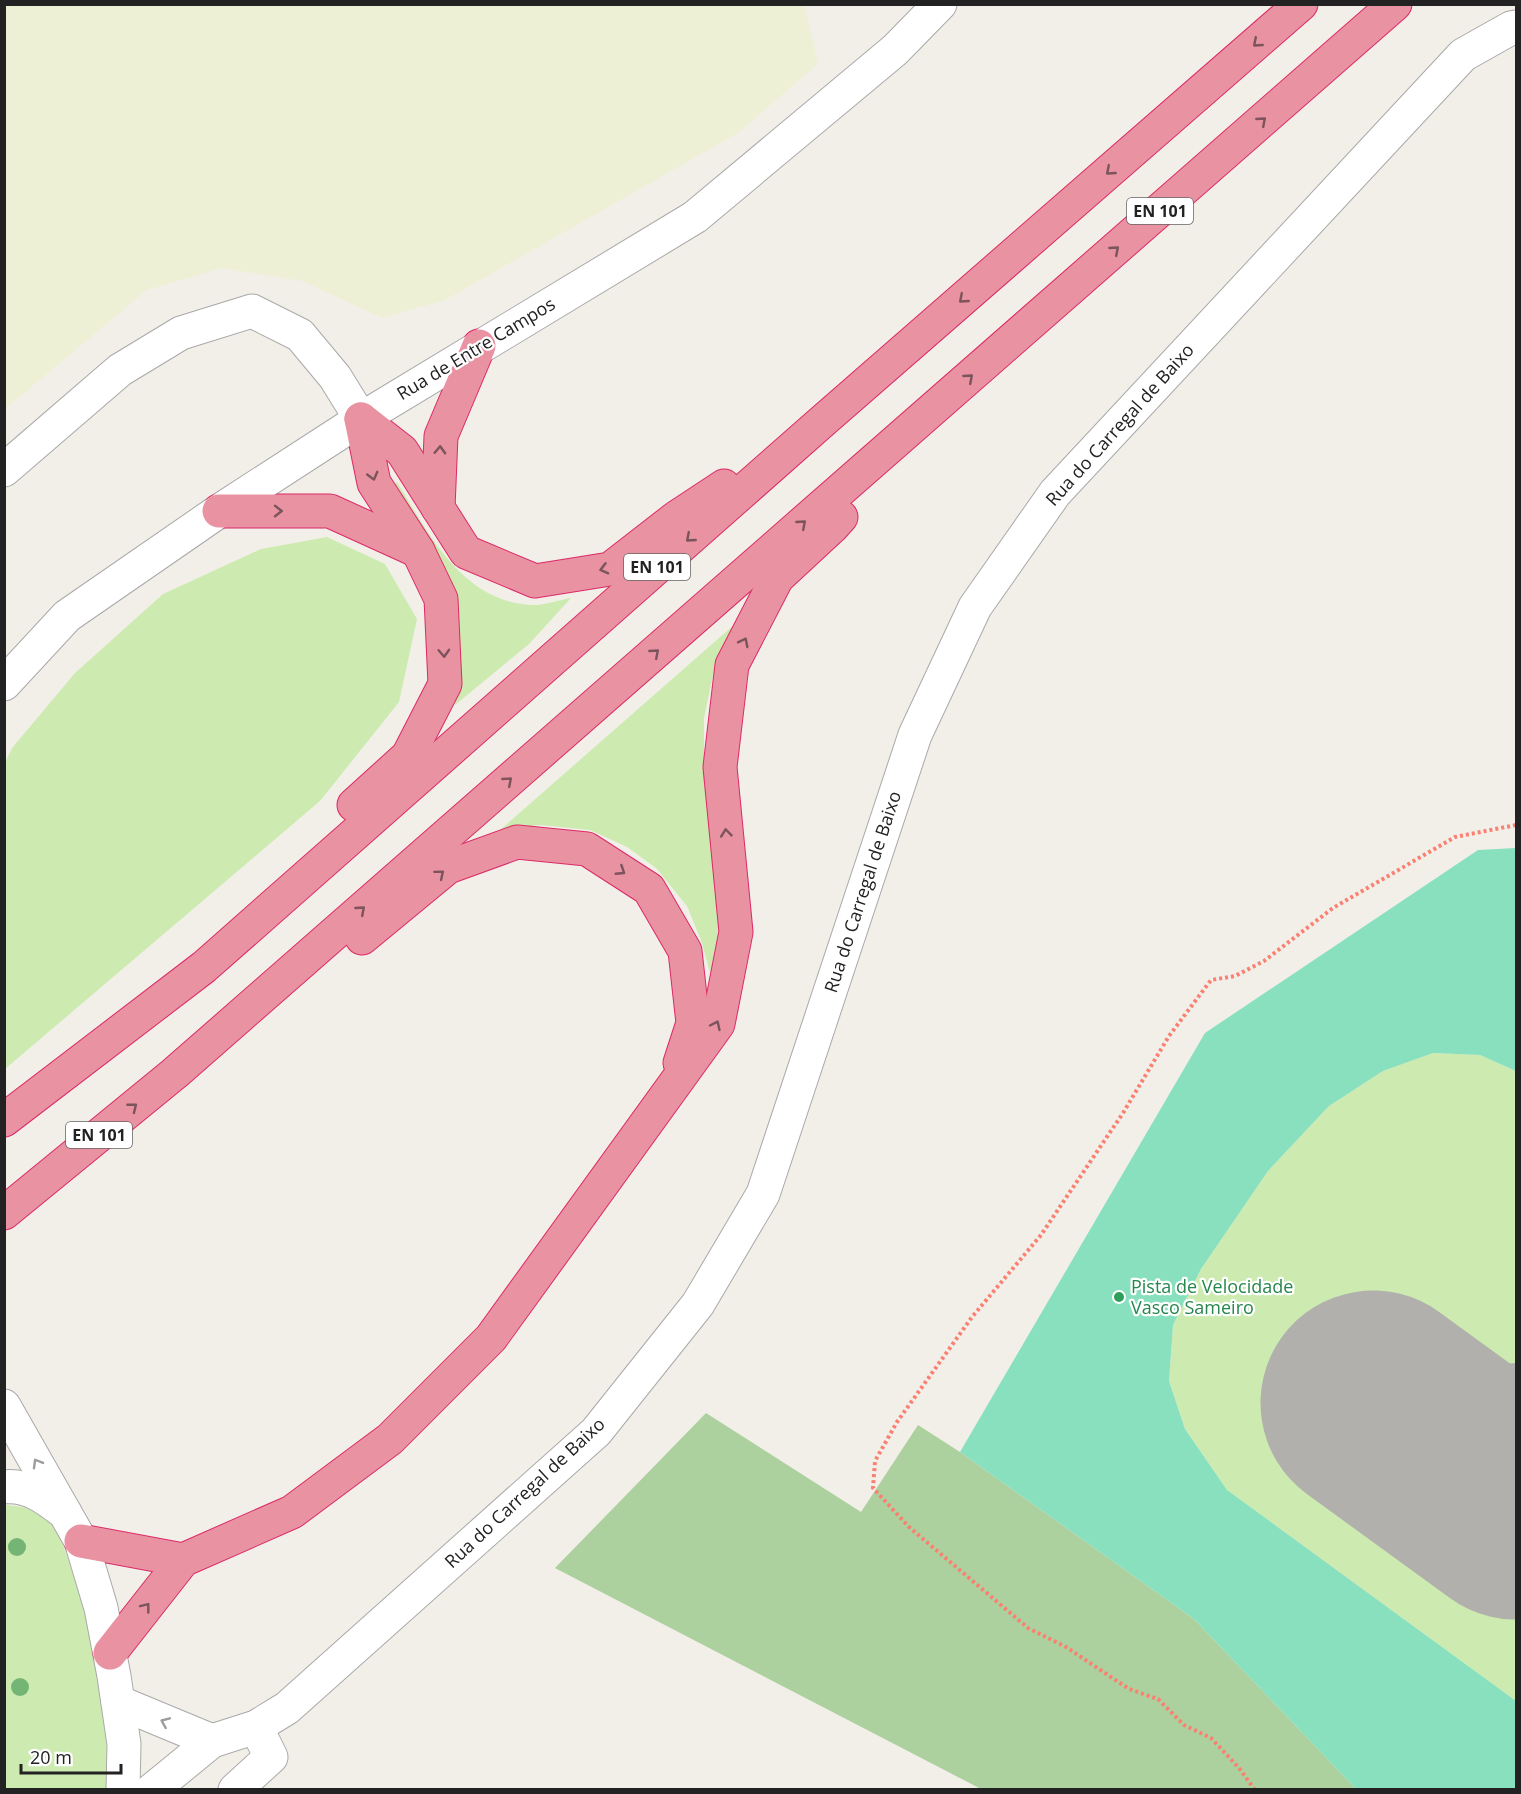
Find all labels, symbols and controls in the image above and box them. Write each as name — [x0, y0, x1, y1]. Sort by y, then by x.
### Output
one-way arrow — [1253, 36, 1264, 47]
one-way arrow — [1255, 117, 1266, 128]
one-way arrow — [1106, 164, 1117, 175]
road number: EN 101 — [1127, 198, 1193, 224]
one-way arrow — [1108, 246, 1119, 257]
street label: Rua de Entre Campos — [392, 291, 559, 405]
one-way arrow — [959, 292, 970, 303]
street label: Rua do Carregal de Baixo — [1040, 338, 1199, 511]
one-way arrow — [962, 374, 972, 385]
one-way arrow — [434, 445, 446, 454]
one-way arrow — [366, 471, 379, 481]
one-way arrow — [273, 505, 282, 517]
one-way arrow — [795, 520, 805, 531]
one-way arrow — [686, 531, 697, 542]
road number: EN 101 — [624, 554, 690, 580]
one-way arrow — [599, 562, 609, 575]
one-way arrow — [737, 638, 748, 648]
one-way arrow — [437, 648, 450, 657]
one-way arrow — [648, 649, 659, 660]
one-way arrow — [501, 777, 512, 788]
street label: Rua do Carregal de Baixo — [818, 788, 906, 996]
one-way arrow — [720, 828, 733, 837]
one-way arrow — [615, 864, 625, 876]
one-way arrow — [433, 870, 444, 881]
one-way arrow — [355, 906, 365, 917]
one-way arrow — [708, 1020, 720, 1031]
one-way arrow — [127, 1103, 138, 1114]
road number: EN 101 — [66, 1122, 132, 1148]
place label: Pista de Velocidade Vasco Sameiro — [1131, 1274, 1293, 1319]
marker: Pista de Velocidade Vasco Sameiro — [1112, 1290, 1126, 1304]
street label: Rua do Carregal de Baixo — [439, 1412, 610, 1573]
one-way arrow — [33, 1459, 44, 1469]
one-way arrow — [139, 1603, 150, 1614]
one-way arrow — [160, 1717, 171, 1729]
scale bar — [21, 1737, 122, 1775]
text: 20 m — [30, 1745, 72, 1769]

